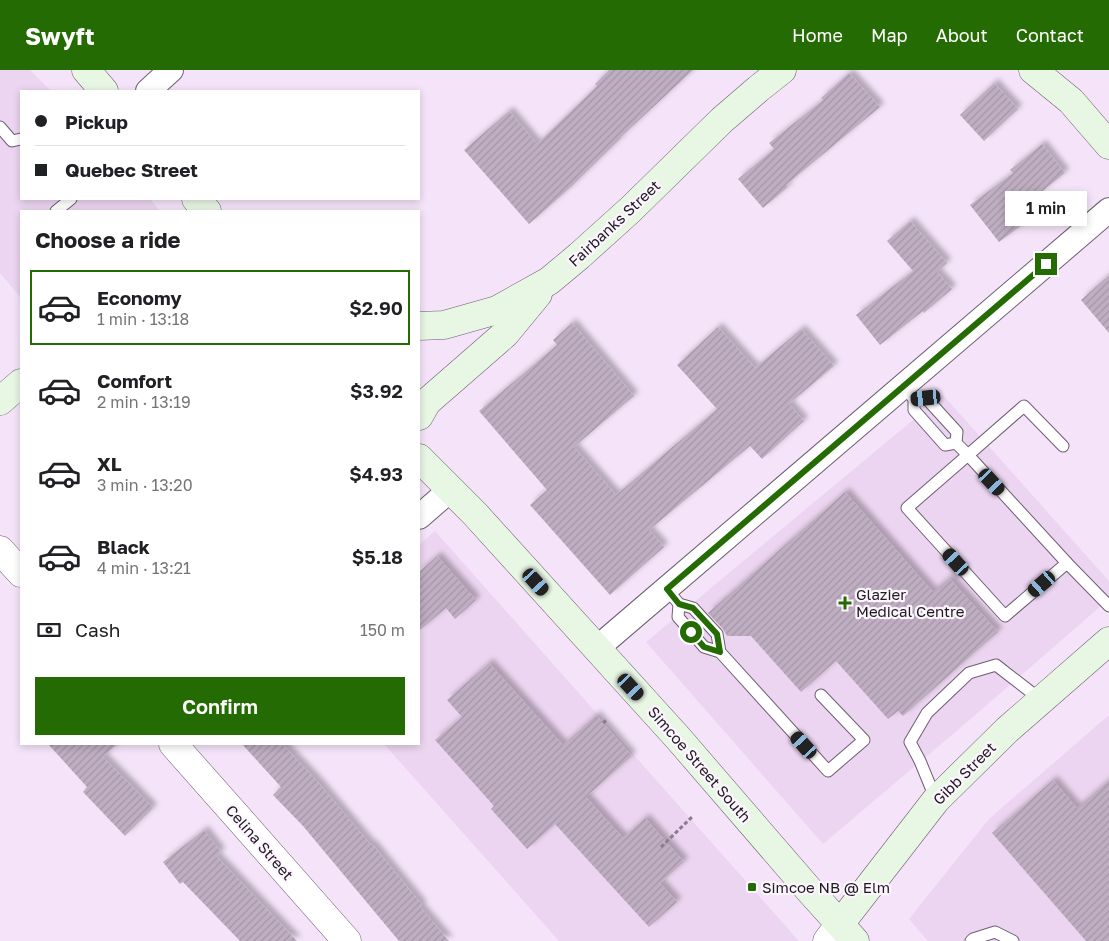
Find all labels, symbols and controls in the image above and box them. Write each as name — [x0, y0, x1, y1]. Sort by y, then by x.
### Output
text: Swyft — [25, 21, 95, 50]
text: Home — [792, 24, 843, 46]
text: Map — [871, 24, 908, 46]
text: About — [936, 24, 988, 46]
text: Contact — [1016, 24, 1084, 46]
text: Pickup — [65, 110, 128, 133]
text: Quebec Street — [65, 158, 198, 181]
street label: Fairbanks Street — [565, 176, 663, 270]
callout: 1 min — [1005, 191, 1087, 226]
text: 1 min — [1026, 198, 1066, 218]
text: Choose a ride — [35, 226, 181, 253]
route end — [1035, 253, 1057, 275]
icon: car — [37, 285, 82, 330]
text: Economy — [97, 286, 182, 309]
text: $2.90 — [349, 296, 403, 319]
text: 1 min · 13:18 — [97, 309, 189, 329]
icon: car — [37, 368, 82, 413]
text: Comfort — [97, 369, 172, 392]
text: $3.92 — [350, 379, 403, 402]
car — [910, 389, 941, 407]
text: 2 min · 13:19 — [97, 392, 191, 412]
icon: car — [37, 451, 82, 496]
text: XL — [97, 452, 122, 475]
text: $4.93 — [349, 462, 403, 485]
car — [976, 466, 1007, 498]
text: 3 min · 13:20 — [97, 475, 193, 495]
icon: car — [37, 534, 82, 579]
text: Black — [97, 535, 150, 558]
text: $5.18 — [352, 545, 403, 568]
car — [940, 546, 971, 578]
text: 4 min · 13:21 — [97, 558, 191, 578]
car — [520, 566, 551, 598]
car — [1025, 568, 1058, 600]
place label: Glazier Medical Centre — [856, 585, 965, 620]
marker: Glazier Medical Centre — [838, 596, 852, 610]
icon: cash — [35, 616, 63, 644]
text: Cash — [75, 618, 120, 641]
text: 150 m — [360, 620, 405, 640]
route start — [680, 621, 702, 643]
car — [615, 671, 646, 703]
button: Confirm — [35, 677, 405, 735]
street label: Simcoe Street South — [645, 702, 755, 826]
car — [788, 729, 819, 761]
street label: Gibb Street — [929, 738, 999, 808]
street label: Celina Street — [223, 801, 297, 883]
place label: Simcoe NB @ Elm — [762, 878, 890, 896]
marker: Simcoe NB @ Elm — [746, 881, 758, 893]

